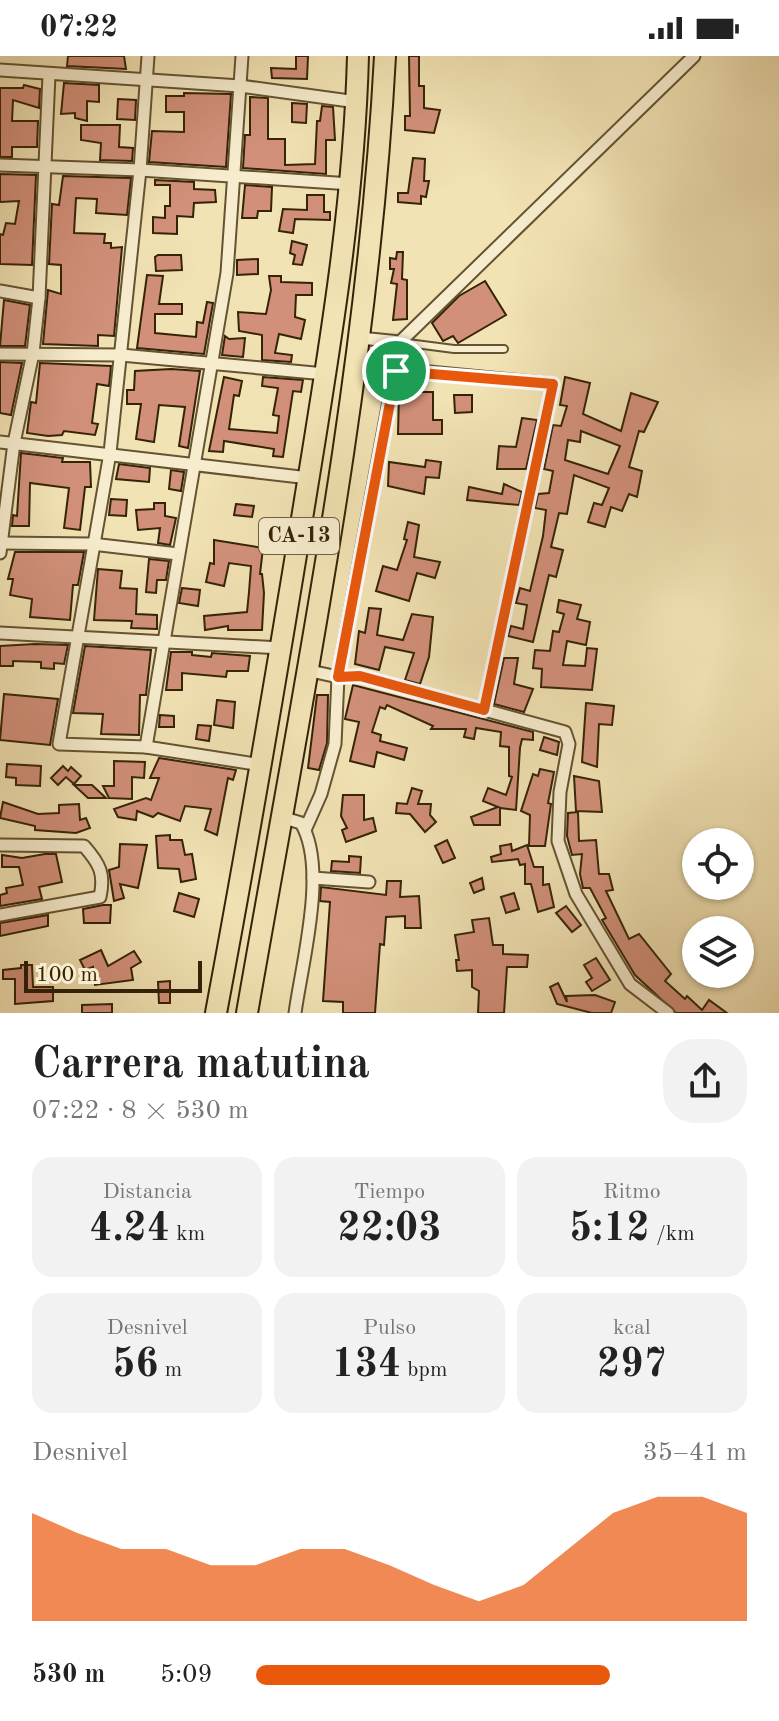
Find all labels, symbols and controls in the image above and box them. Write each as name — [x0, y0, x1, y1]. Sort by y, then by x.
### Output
text: 07:22 — [40, 13, 118, 43]
pin — [362, 337, 430, 405]
icon: arrive — [374, 349, 418, 393]
road number: CA-13 — [259, 518, 339, 554]
map controls — [682, 828, 754, 988]
button: locate — [682, 828, 754, 900]
button: layers — [682, 916, 754, 988]
scale bar — [24, 957, 202, 993]
text: 100 m — [36, 964, 98, 986]
button: share — [663, 1039, 747, 1123]
text: Carrera matutina — [32, 1043, 370, 1087]
text: 07:22 · 8 × 530 m — [32, 1098, 249, 1124]
text: Distancia — [102, 1181, 192, 1203]
text: Tiempo — [354, 1181, 425, 1203]
text: Ritmo — [603, 1181, 661, 1203]
text: 4.24 — [89, 1210, 170, 1250]
text: 22:03 — [337, 1210, 441, 1250]
text: 5:12 — [569, 1210, 650, 1250]
text: km — [170, 1223, 205, 1245]
text: /km — [650, 1223, 695, 1245]
text: Desnivel — [107, 1317, 188, 1339]
text: Pulso — [363, 1317, 416, 1339]
text: kcal — [613, 1317, 651, 1339]
text: 56 — [112, 1346, 159, 1386]
text: 134 — [332, 1346, 401, 1386]
text: 297 — [597, 1346, 667, 1386]
text: m — [159, 1359, 182, 1381]
text: bpm — [401, 1359, 447, 1381]
text: Desnivel — [32, 1440, 128, 1466]
text: 35–41 m — [643, 1440, 747, 1466]
text: 530 m — [32, 1662, 105, 1688]
text: 5:09 — [160, 1662, 213, 1688]

